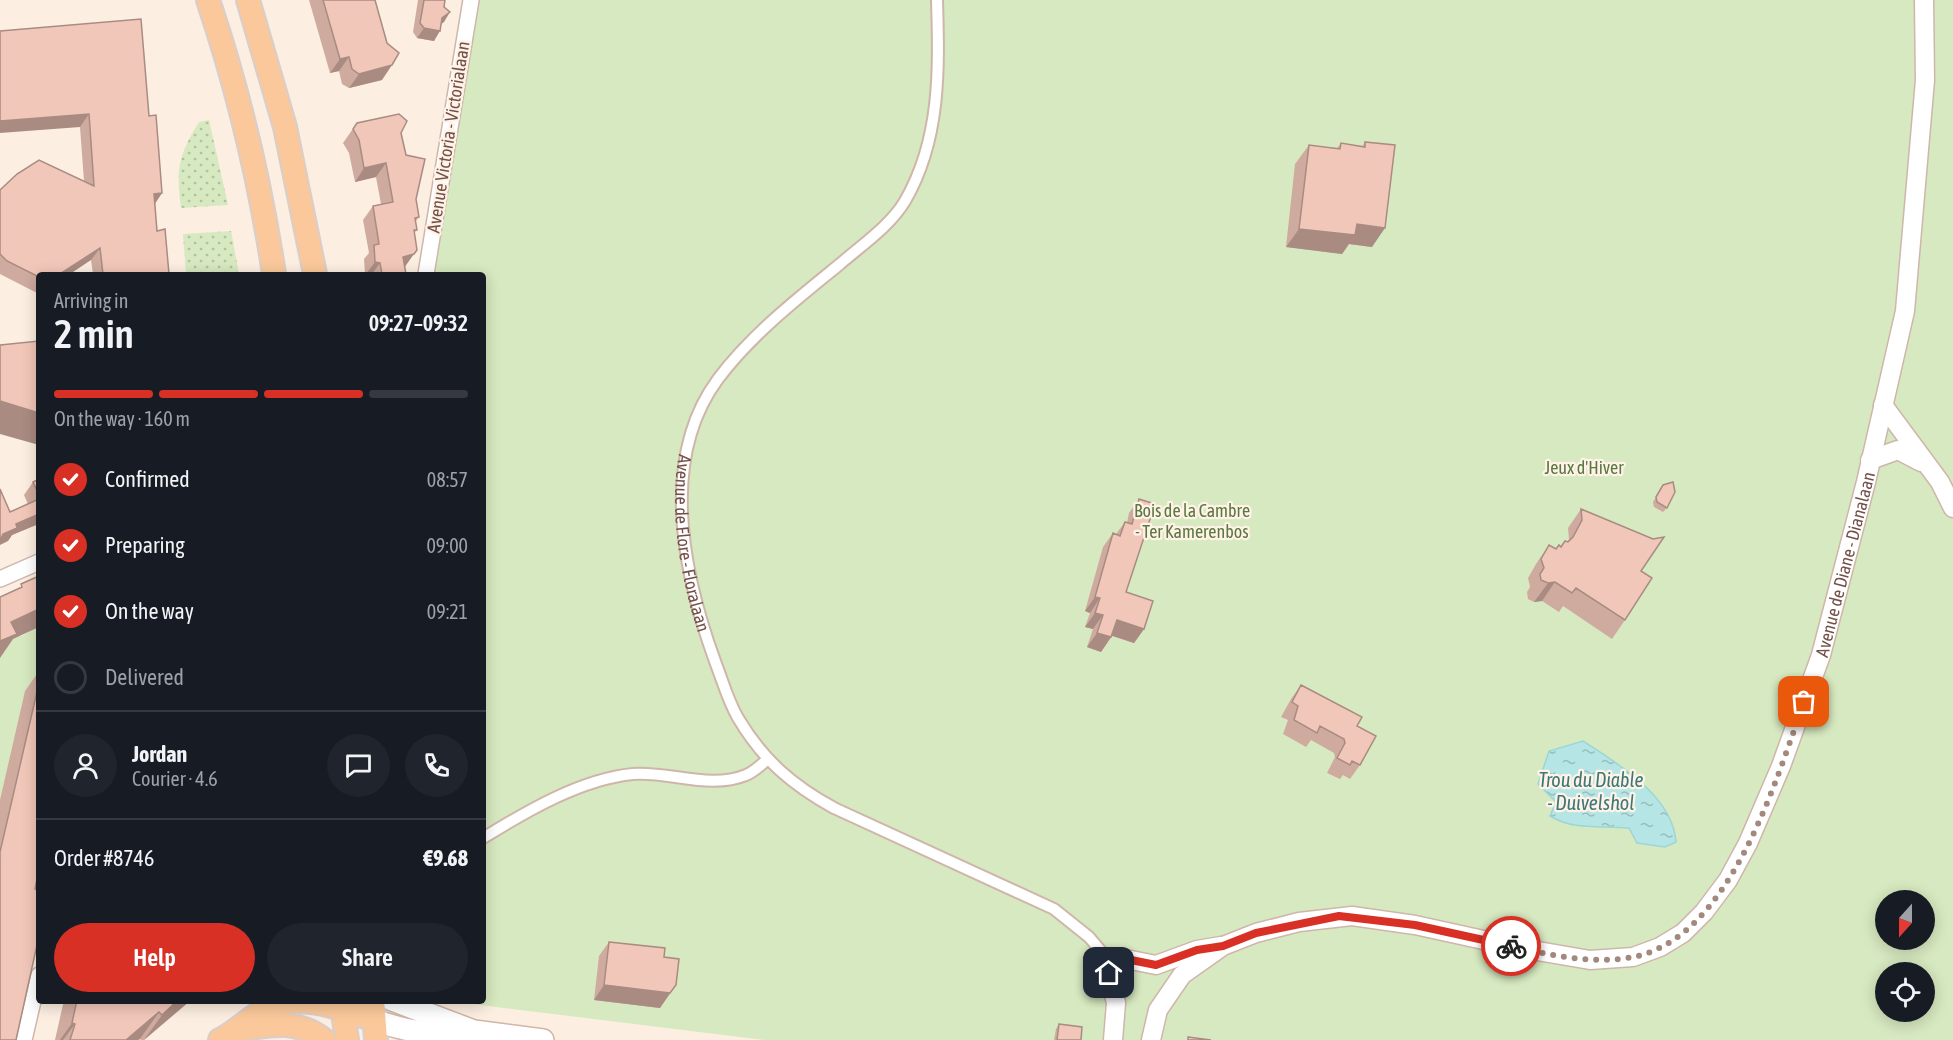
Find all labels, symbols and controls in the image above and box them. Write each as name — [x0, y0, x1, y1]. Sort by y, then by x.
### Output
street label: Avenue Victoria - Victorialaan — [422, 40, 474, 234]
text: Arriving in — [54, 289, 128, 312]
text: 09:27–09:32 — [369, 310, 468, 336]
text: 2 min — [54, 312, 134, 356]
text: On the way · 160 m — [54, 407, 190, 430]
street label: Avenue de Flore - Floralaan — [671, 453, 715, 634]
park label: Jeux d'Hiver — [1544, 457, 1624, 478]
icon: check — [54, 463, 87, 496]
text: Confirmed — [105, 466, 190, 492]
text: 08:57 — [427, 468, 468, 491]
street label: Avenue de Diane - Dianalaan — [1810, 470, 1879, 659]
park label: Bois de la Cambre - Ter Kamerenbos — [1134, 500, 1250, 542]
icon: check — [54, 529, 87, 562]
text: Preparing — [105, 532, 185, 558]
text: 09:00 — [426, 534, 468, 557]
icon: check — [54, 595, 87, 628]
text: On the way — [105, 598, 194, 624]
text: 09:21 — [427, 600, 468, 623]
text: Delivered — [105, 664, 184, 690]
pin — [1778, 676, 1829, 727]
icon: bag — [1787, 685, 1820, 718]
button: person — [54, 734, 117, 797]
button: chat — [327, 734, 390, 797]
button: phone — [405, 734, 468, 797]
text: Jordan — [132, 741, 187, 767]
text: Courier · 4.6 — [132, 767, 218, 790]
water label: Trou du Diable - Duivelshol — [1538, 768, 1644, 814]
text: Order #8746 — [54, 845, 154, 871]
text: €9.68 — [423, 845, 468, 871]
north arrow — [1875, 890, 1935, 950]
map controls — [1875, 890, 1935, 1022]
courier — [1481, 916, 1541, 976]
button: Help — [54, 923, 255, 992]
button: Share — [267, 923, 468, 992]
icon: bike — [1495, 930, 1528, 963]
pin — [1083, 947, 1134, 998]
icon: home — [1092, 956, 1125, 989]
button: locate — [1875, 962, 1935, 1022]

